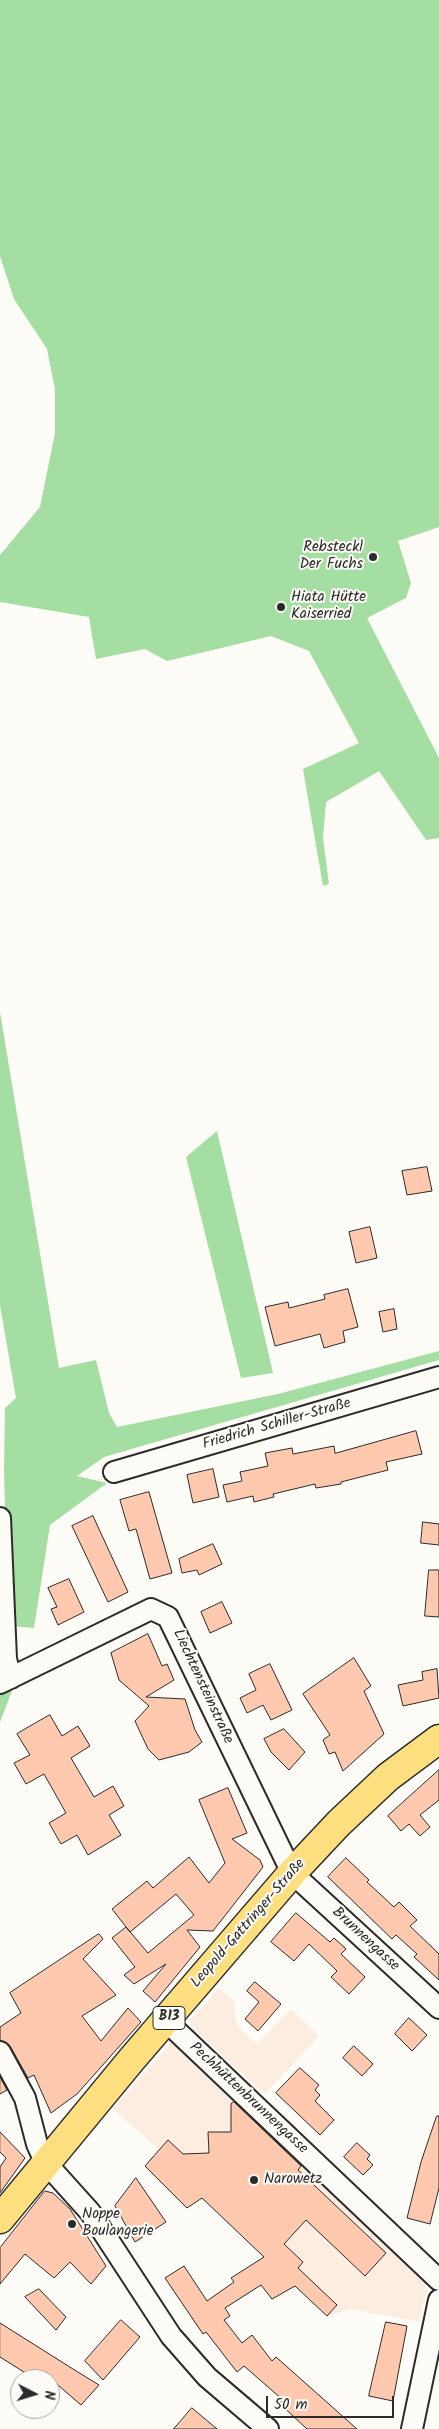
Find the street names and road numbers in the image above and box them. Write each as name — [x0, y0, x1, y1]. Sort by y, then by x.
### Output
street label: Friedrich Schiller-Straße — [201, 1395, 353, 1455]
street label: Liechtensteinstraße — [168, 1627, 236, 1747]
street label: Leopold-Gattringer-Straße — [188, 1856, 310, 1992]
street label: Brunnengasse — [327, 1904, 403, 1976]
road number: B13 — [153, 2006, 185, 2030]
street label: Pechhüttenbrunnengasse — [185, 2039, 311, 2159]

